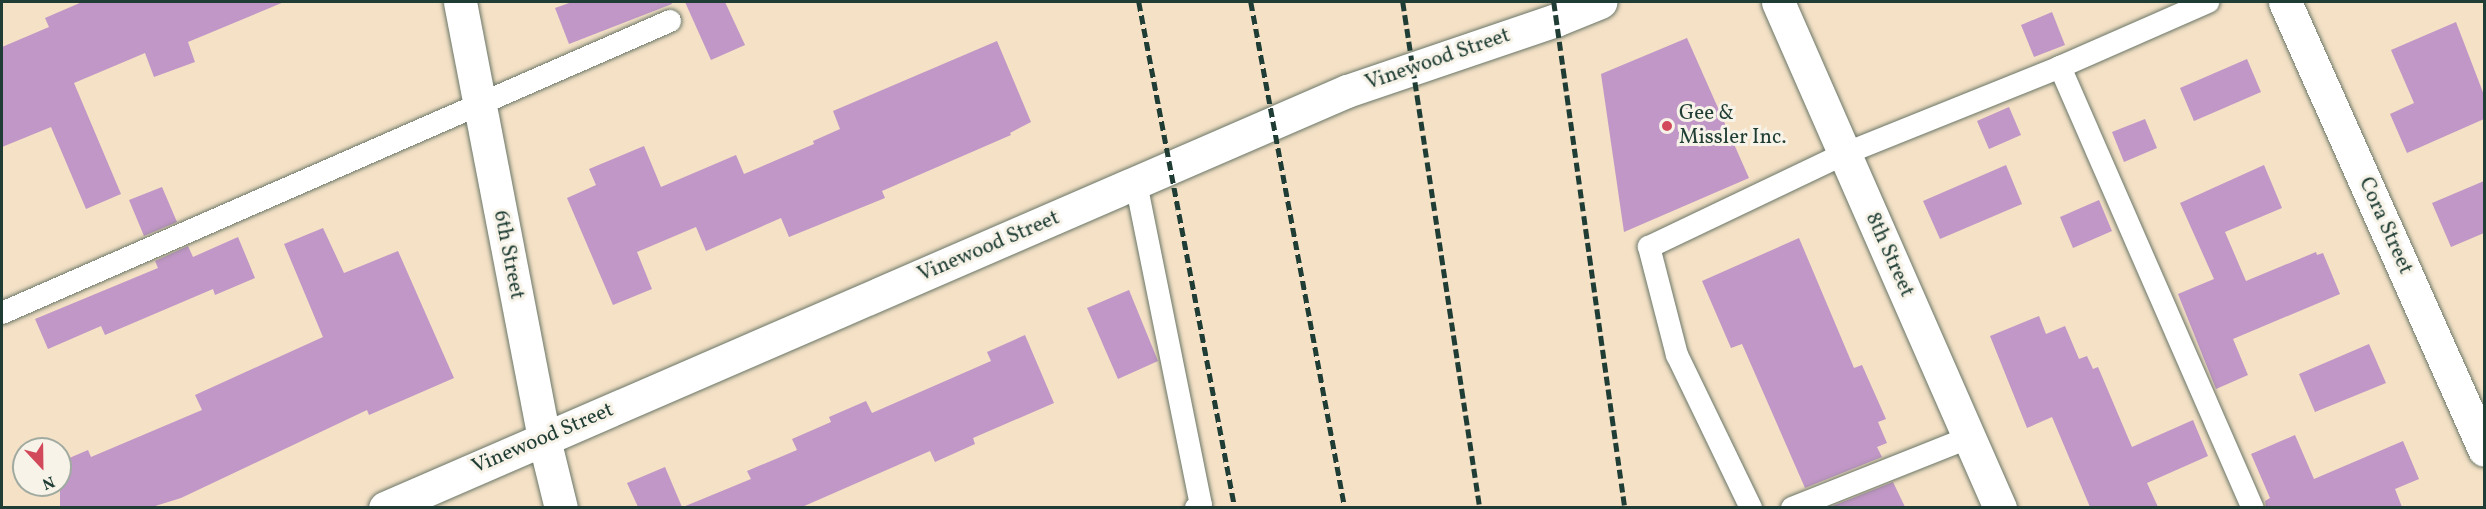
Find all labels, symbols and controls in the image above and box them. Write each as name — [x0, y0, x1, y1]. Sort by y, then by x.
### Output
street label: Vinewood Street — [1362, 23, 1514, 97]
place label: Gee & Missler Inc. — [1679, 101, 1786, 151]
marker: Gee & Missler Inc. — [1660, 119, 1674, 133]
street label: Cora Street — [2352, 174, 2418, 278]
street label: Vinewood Street — [914, 206, 1064, 288]
street label: 6th Street — [487, 209, 529, 301]
street label: 8th Street — [1859, 209, 1919, 301]
street label: Vinewood Street — [468, 398, 618, 480]
north arrow — [12, 437, 72, 497]
text: N — [38, 469, 58, 494]

